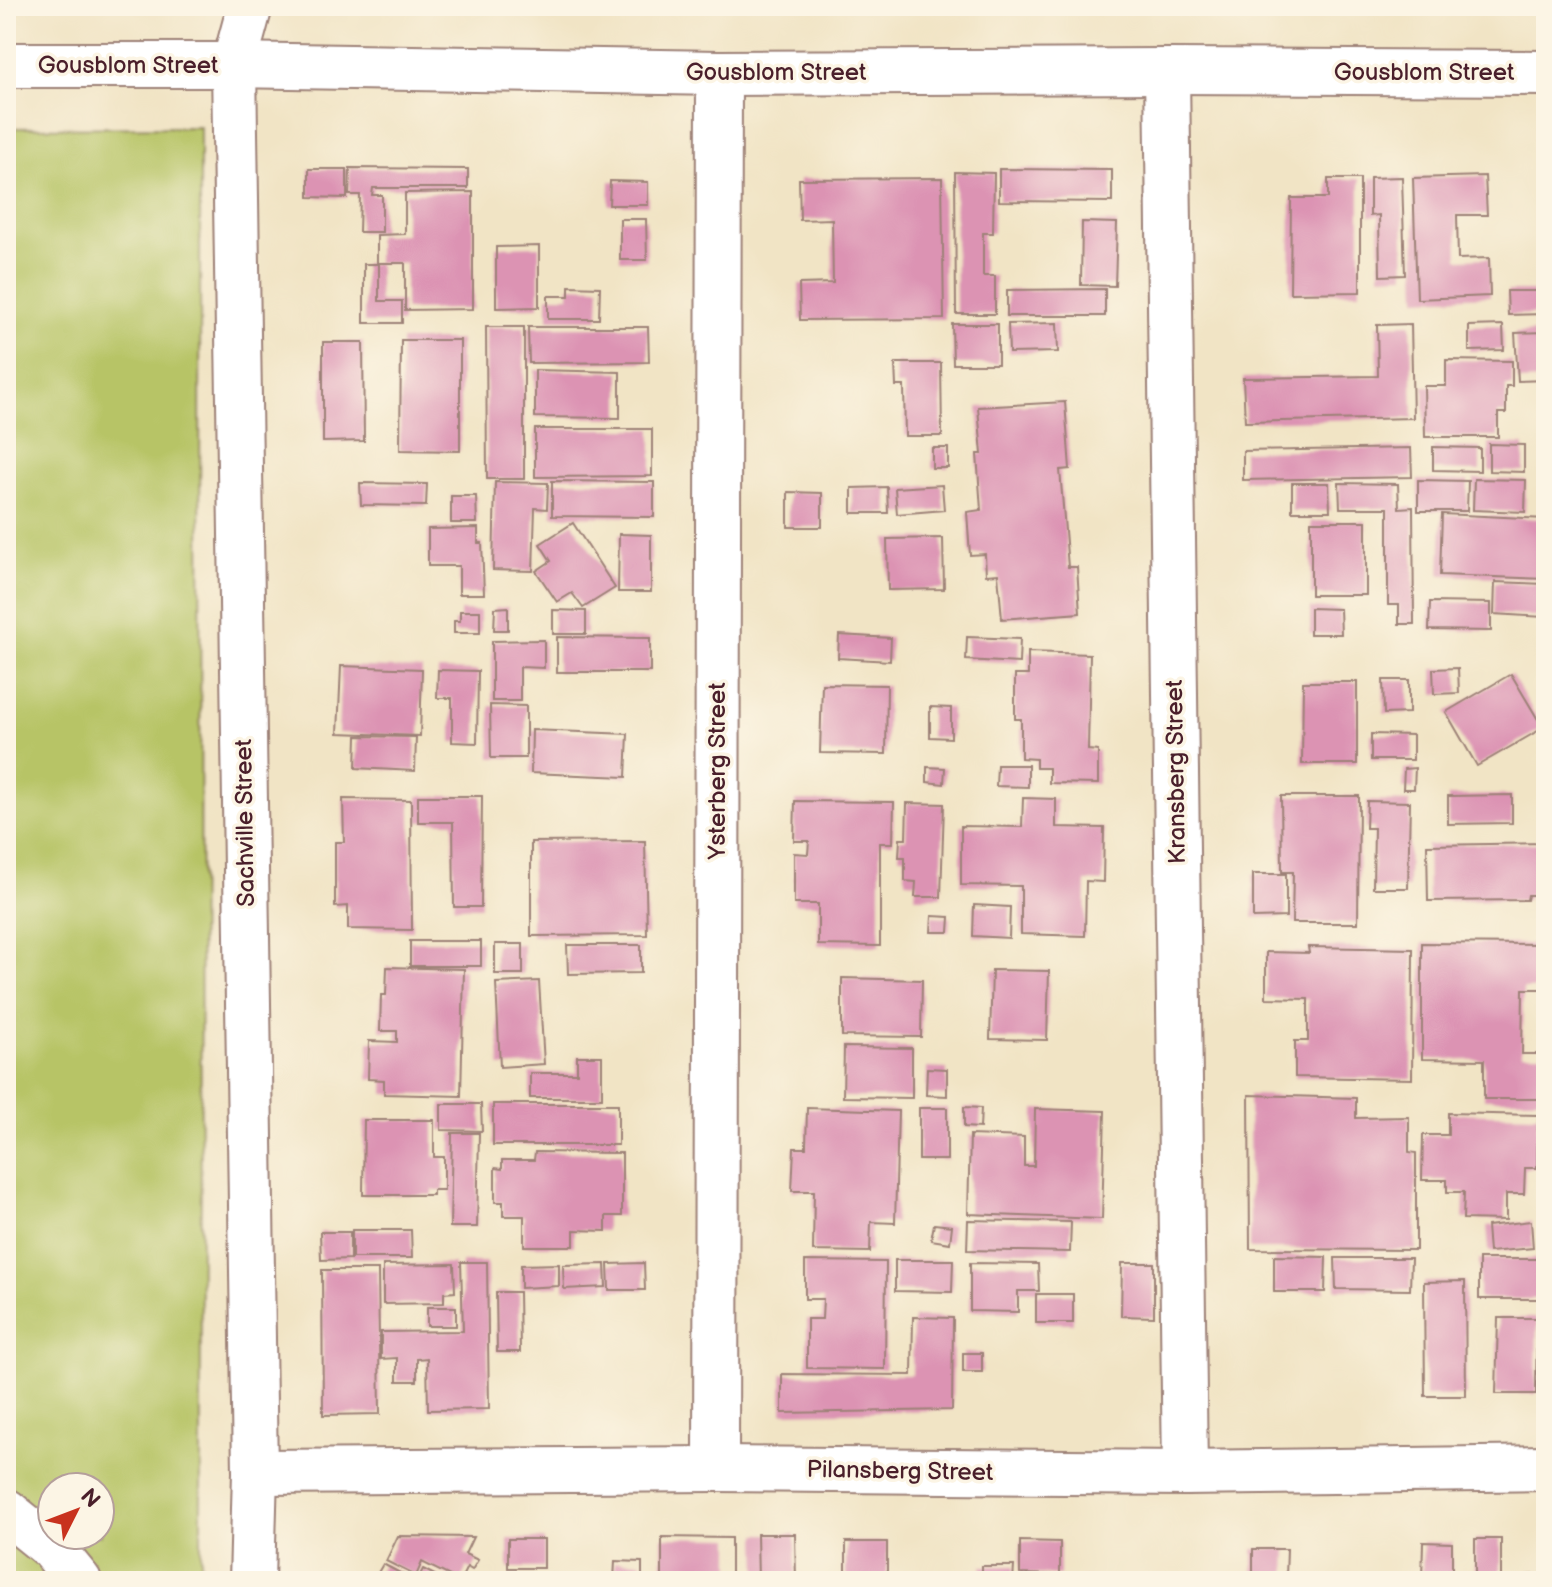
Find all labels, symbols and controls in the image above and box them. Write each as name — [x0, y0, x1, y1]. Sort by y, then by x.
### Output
street label: Gousblom Street — [38, 51, 219, 80]
street label: Gousblom Street — [686, 58, 867, 87]
street label: Gousblom Street — [1334, 58, 1515, 87]
street label: Kransberg Street — [1160, 679, 1192, 864]
street label: Ysterberg Street — [703, 682, 732, 861]
street label: Sachville Street — [229, 738, 261, 907]
street label: Pilansberg Street — [806, 1455, 994, 1487]
north arrow — [36, 1471, 116, 1551]
text: N — [74, 1483, 105, 1514]

